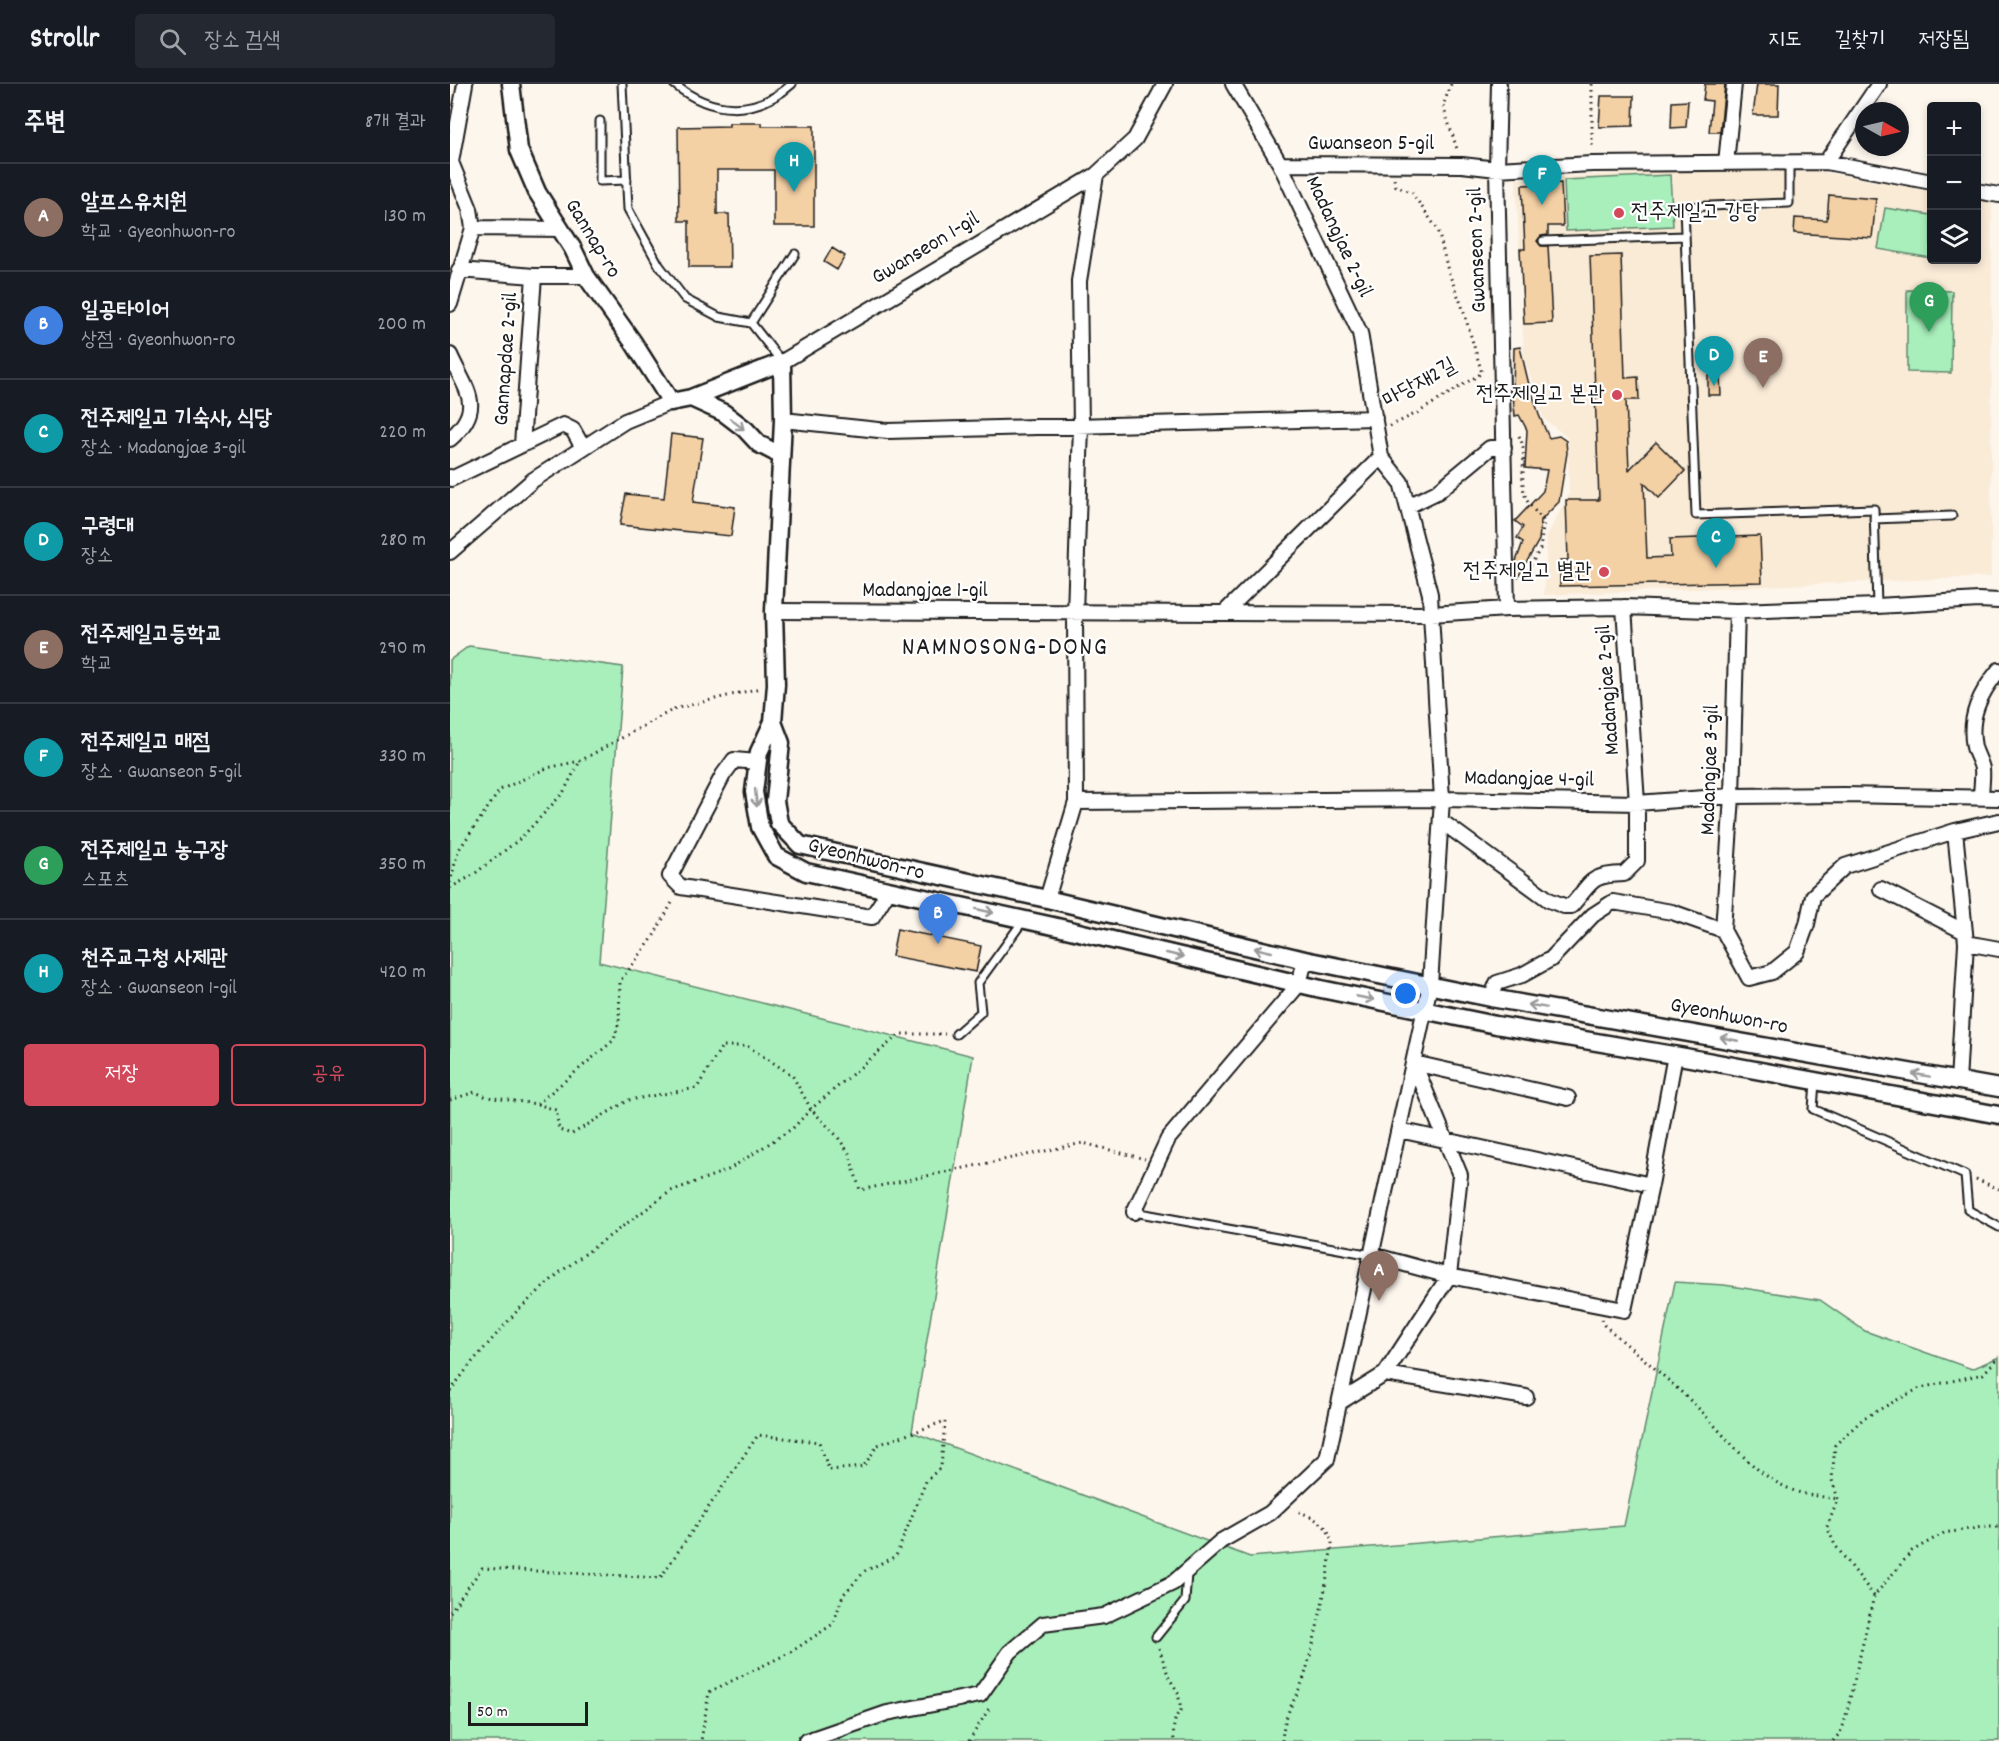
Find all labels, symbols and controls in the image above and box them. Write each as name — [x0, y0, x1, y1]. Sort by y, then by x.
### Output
search box — [135, 14, 555, 68]
text: Strollr — [30, 21, 99, 61]
icon: search — [156, 25, 189, 58]
text: 장소 검색 — [204, 26, 280, 57]
text: 지도 — [1768, 26, 1802, 56]
text: 길찾기 — [1835, 26, 1885, 56]
text: 저장됨 — [1918, 26, 1969, 56]
north arrow — [1855, 102, 1909, 156]
map controls — [1927, 102, 1981, 264]
button: + — [1927, 102, 1981, 156]
text: 주변 — [24, 105, 66, 142]
text: 8개 결과 — [365, 109, 426, 137]
street label: Gwanseon 5-gil — [1308, 129, 1434, 160]
pin: H — [774, 142, 814, 192]
pin: F — [1522, 156, 1562, 205]
button: − — [1927, 156, 1981, 210]
street label: Madangjae 2-gil — [1296, 171, 1380, 303]
street label: Gwanseon 2-gil — [1460, 187, 1496, 313]
text: 알프스유치원 — [81, 188, 187, 219]
street label: Gannap-ro — [556, 193, 628, 285]
place label: 전주제일고 강당 — [1631, 198, 1760, 229]
text: A — [38, 203, 49, 231]
text: 130 m — [384, 203, 426, 231]
street label: Gwanseon 1-gil — [866, 205, 986, 293]
marker: 전주제일고 강당 — [1612, 206, 1626, 220]
button: layers — [1927, 210, 1981, 264]
text: 학교 · Gyeonhwon-ro — [81, 219, 235, 247]
pin: G — [1910, 282, 1948, 332]
street label: Gannapdae 2-gil — [487, 291, 527, 427]
text: 일공타이어 — [81, 296, 170, 327]
text: B — [39, 311, 48, 339]
text: 200 m — [377, 311, 426, 339]
text: 상점 · Gyeonhwon-ro — [81, 327, 235, 355]
pin: D — [1694, 336, 1734, 386]
pin: E — [1744, 338, 1782, 388]
street label: 마당재2길 — [1377, 351, 1463, 417]
place label: 전주제일고 본관 — [1476, 380, 1605, 411]
marker: 전주제일고 본관 — [1610, 388, 1624, 402]
text: 전주제일고 기숙사, 식당 — [81, 404, 272, 435]
one-way arrow — [729, 417, 745, 430]
text: C — [39, 419, 48, 447]
text: 220 m — [379, 419, 426, 447]
text: 장소 · Madangjae 3-gil — [81, 435, 246, 463]
text: 구령대 — [81, 512, 134, 543]
pin: C — [1696, 518, 1736, 568]
text: D — [38, 527, 49, 555]
text: 280 m — [380, 527, 426, 555]
text: 장소 — [81, 543, 113, 571]
place label: 전주제일고 별관 — [1463, 557, 1592, 588]
marker: 전주제일고 별관 — [1597, 565, 1611, 579]
street label: Madangjae 1-gil — [862, 576, 988, 607]
text: 전주제일고등학교 — [81, 620, 223, 651]
street label: Madangjae 2-gil — [1589, 624, 1629, 756]
district label: NAMNOSONG-DONG — [902, 630, 1108, 667]
text: E — [39, 635, 48, 663]
text: 290 m — [379, 635, 426, 663]
text: 학교 — [81, 651, 113, 679]
street label: Madangjae 3-gil — [1693, 704, 1729, 836]
text: 전주제일고 매점 — [81, 728, 210, 759]
text: F — [39, 743, 48, 771]
text: 330 m — [379, 743, 426, 771]
text: 장소 · Gwanseon 5-gil — [81, 759, 242, 787]
street label: Madangjae 4-gil — [1464, 763, 1594, 797]
one-way arrow — [751, 788, 762, 807]
street label: Gyeonhwon-ro — [804, 831, 928, 889]
text: 전주제일고 농구장 — [81, 836, 228, 867]
text: G — [38, 851, 49, 879]
text: 350 m — [379, 851, 426, 879]
text: 스포츠 — [81, 867, 129, 895]
pin: B — [918, 894, 958, 944]
one-way arrow — [974, 906, 994, 917]
text: 천주교구청 사제관 — [81, 944, 228, 975]
one-way arrow — [1254, 944, 1273, 956]
one-way arrow — [1165, 949, 1184, 961]
text: H — [38, 959, 49, 987]
text: 420 m — [380, 959, 426, 987]
text: 장소 · Gwanseon 1-gil — [81, 975, 237, 1003]
your location — [1391, 979, 1420, 1008]
street label: Gyeonhwon-ro — [1667, 990, 1791, 1044]
one-way arrow — [1354, 993, 1374, 1004]
one-way arrow — [1527, 1000, 1547, 1011]
one-way arrow — [1720, 1033, 1739, 1044]
button: 저장 — [24, 1044, 219, 1106]
button: 공유 — [231, 1044, 426, 1106]
one-way arrow — [1911, 1069, 1931, 1080]
pin: A — [1360, 1252, 1398, 1301]
scale bar — [468, 1699, 588, 1726]
text: 50 m — [477, 1701, 508, 1724]

